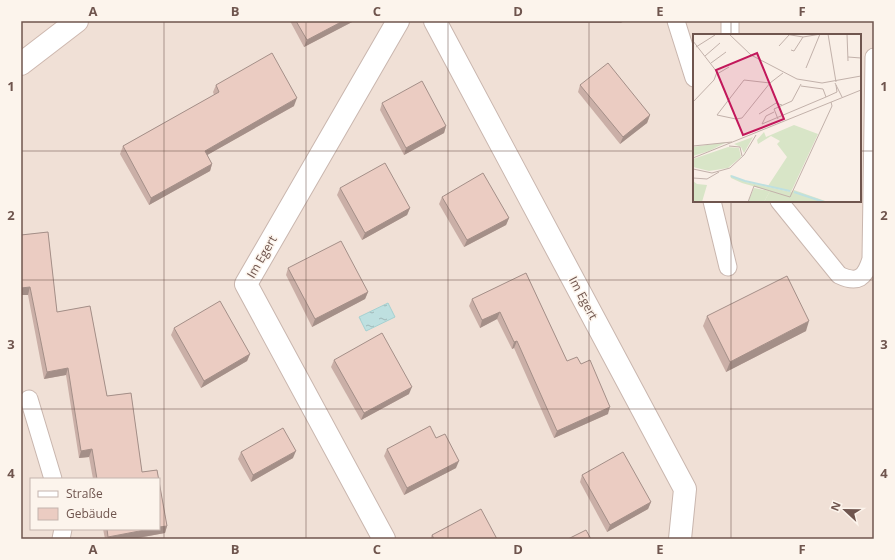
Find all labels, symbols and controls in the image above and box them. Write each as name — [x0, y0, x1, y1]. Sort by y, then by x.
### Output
text: A — [89, 2, 98, 20]
text: B — [231, 2, 240, 20]
text: C — [373, 2, 381, 20]
text: D — [513, 2, 523, 20]
text: E — [656, 2, 664, 20]
text: F — [798, 2, 806, 20]
inset map — [693, 34, 861, 202]
text: 1 — [7, 77, 15, 95]
text: 1 — [880, 77, 888, 95]
text: 2 — [7, 206, 15, 224]
text: 2 — [880, 206, 888, 224]
street label: Im Egert — [243, 232, 281, 281]
street label: Im Egert — [565, 273, 602, 322]
text: 3 — [7, 335, 15, 353]
text: 3 — [880, 335, 888, 353]
text: 4 — [7, 464, 15, 482]
text: 4 — [880, 464, 888, 482]
legend — [30, 478, 160, 530]
text: Straße — [66, 485, 103, 502]
north arrow — [825, 490, 865, 530]
text: N — [827, 499, 844, 513]
text: Gebäude — [66, 505, 117, 522]
text: A — [89, 540, 98, 558]
text: B — [231, 540, 240, 558]
text: C — [373, 540, 381, 558]
text: D — [513, 540, 523, 558]
text: E — [656, 540, 664, 558]
text: F — [798, 540, 806, 558]

